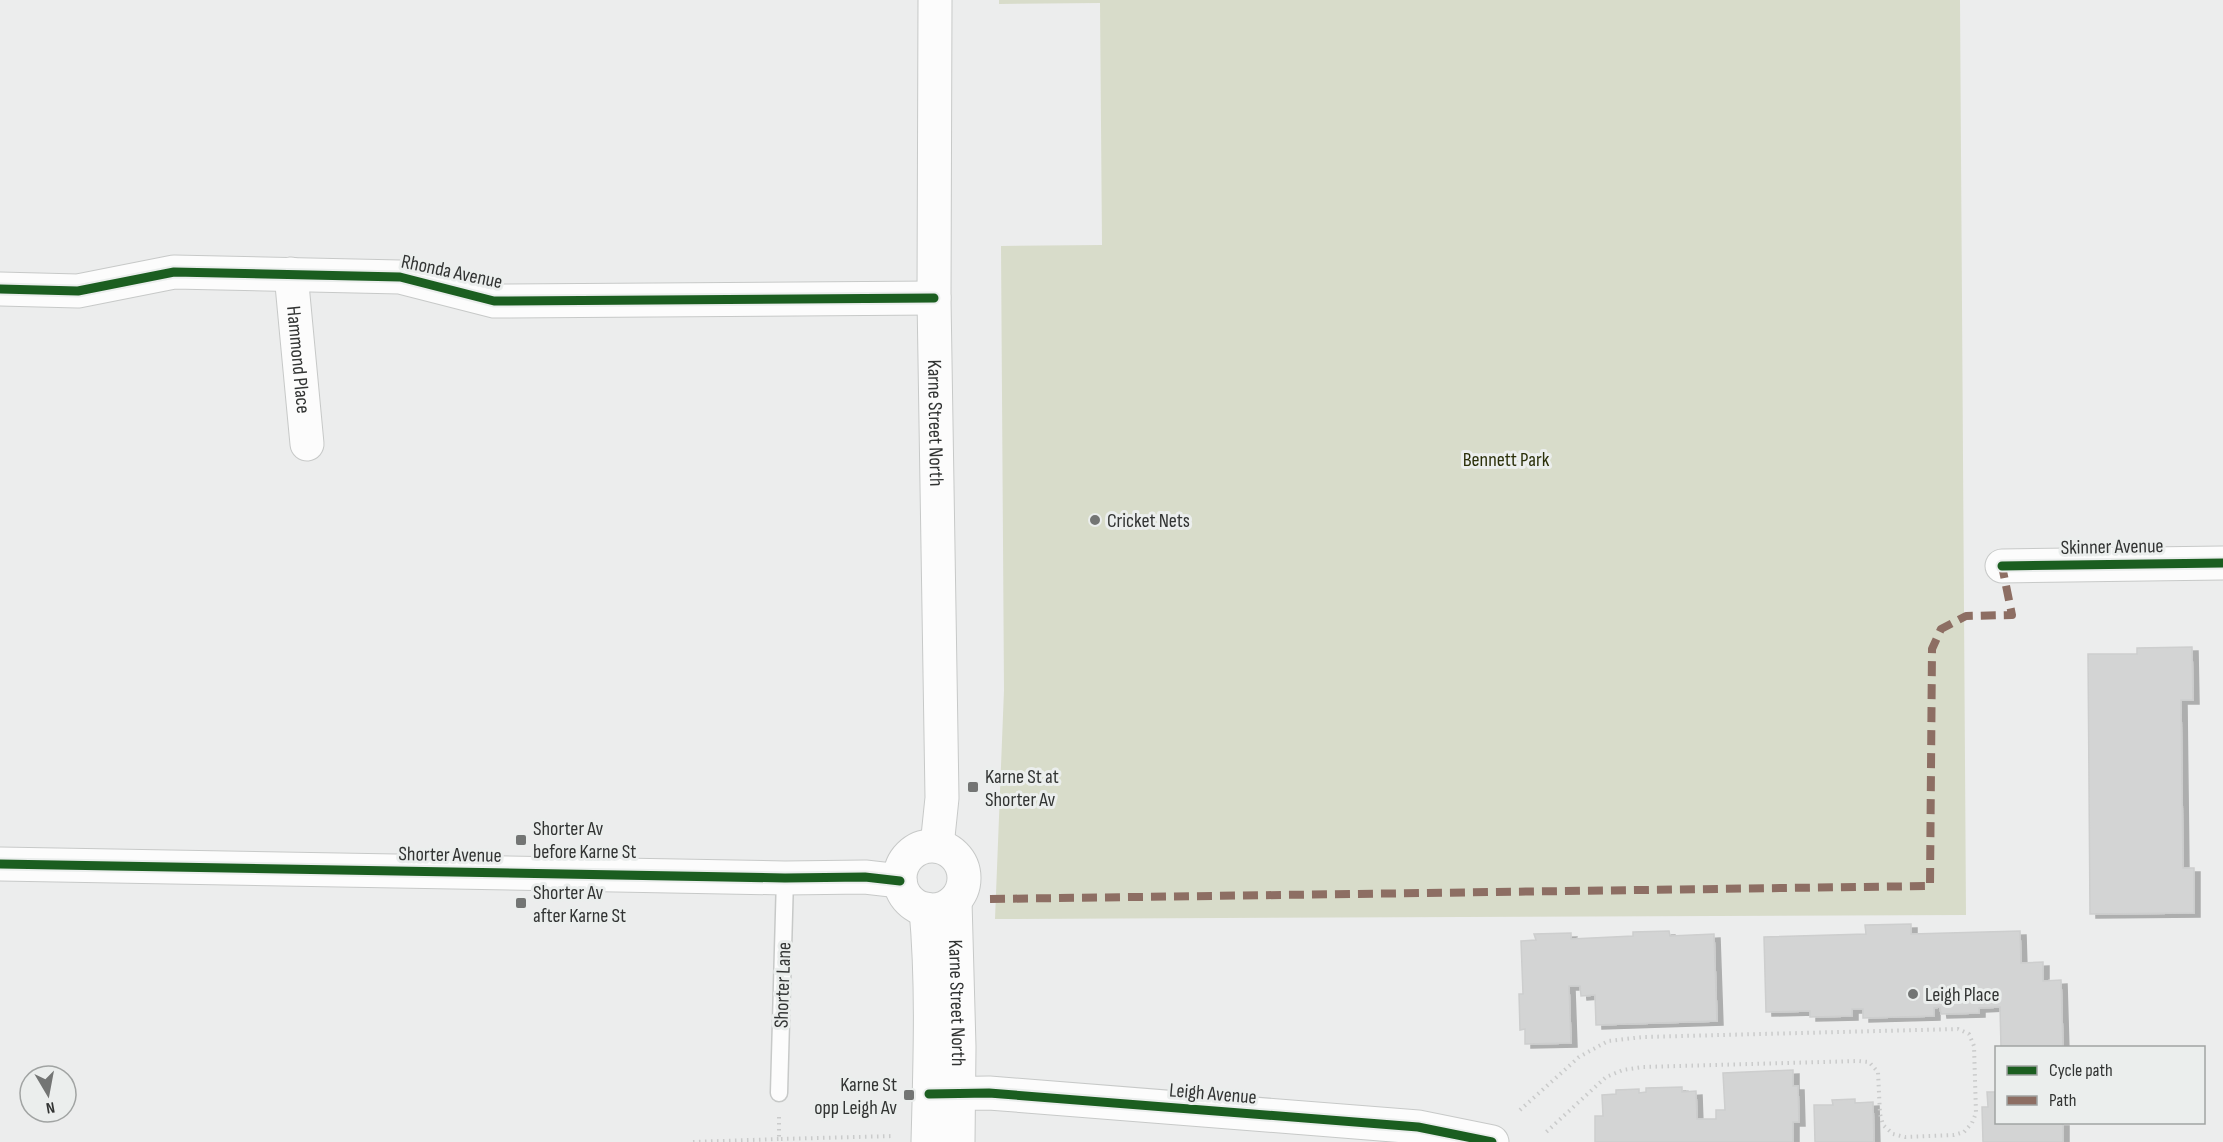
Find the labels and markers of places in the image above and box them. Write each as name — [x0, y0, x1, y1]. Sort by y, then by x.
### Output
place label: Cricket Nets — [1107, 509, 1190, 533]
marker: Cricket Nets — [1088, 513, 1102, 527]
place label: Karne St at Shorter Av — [985, 765, 1059, 812]
marker: Karne St at Shorter Av — [966, 780, 980, 794]
place label: Shorter Av before Karne St — [533, 817, 636, 864]
marker: Shorter Av before Karne St — [514, 833, 528, 847]
place label: Shorter Av after Karne St — [533, 881, 626, 928]
marker: Shorter Av after Karne St — [514, 896, 528, 910]
place label: Leigh Place — [1925, 983, 1999, 1007]
marker: Leigh Place — [1906, 987, 1920, 1001]
place label: Karne St opp Leigh Av — [814, 1073, 897, 1120]
marker: Karne St opp Leigh Av — [902, 1088, 916, 1102]

